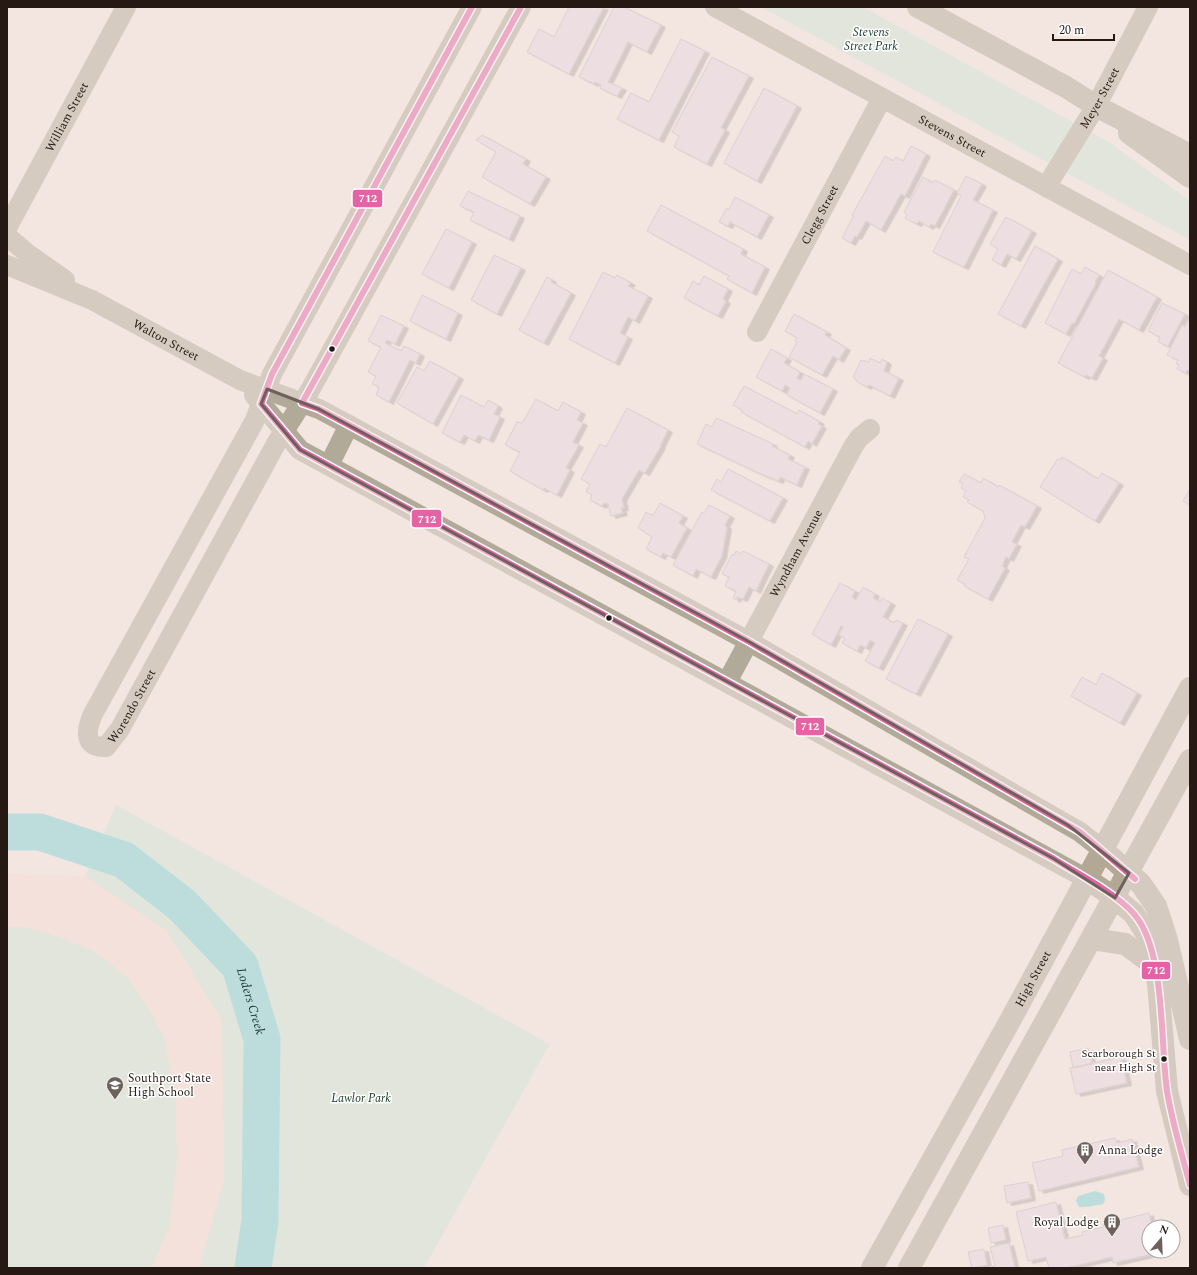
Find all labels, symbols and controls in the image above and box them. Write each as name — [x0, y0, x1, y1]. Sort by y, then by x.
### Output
scale bar — [1053, 16, 1114, 42]
text: 20 m — [1059, 21, 1084, 40]
park label: Stevens Street Park — [844, 23, 898, 56]
street label: Meyer Street — [1075, 64, 1124, 133]
street label: William Street — [40, 79, 93, 155]
street label: Stevens Street — [915, 110, 990, 162]
street label: Clegg Street — [796, 181, 843, 248]
line badge: 712 — [352, 189, 383, 208]
text: 712 — [359, 190, 377, 207]
street label: Walton Street — [129, 314, 203, 366]
unlabelled marker — [327, 344, 337, 354]
street label: Wyndham Avenue — [765, 506, 827, 601]
line badge: 712 — [411, 509, 442, 528]
text: 712 — [418, 511, 436, 528]
unlabelled marker — [604, 613, 614, 623]
street label: Worendo Street — [103, 666, 161, 748]
line badge: 712 — [795, 717, 825, 736]
text: 712 — [801, 718, 819, 735]
street label: High Street — [1010, 947, 1056, 1010]
line badge: 712 — [1141, 961, 1171, 980]
text: 712 — [1147, 962, 1165, 979]
water label: Loders Creek — [231, 965, 270, 1037]
place label: Scarborough St near High St — [1081, 1045, 1156, 1076]
marker: Scarborough St near High St — [1159, 1054, 1169, 1064]
place label: Southport State High School — [128, 1069, 211, 1102]
school or university icon: Southport State High School — [105, 1075, 125, 1100]
park label: Lawlor Park — [331, 1089, 391, 1108]
building icon: Anna Lodge — [1075, 1140, 1095, 1165]
place label: Anna Lodge — [1098, 1141, 1163, 1160]
building icon: Royal Lodge — [1102, 1212, 1122, 1237]
place label: Royal Lodge — [1033, 1213, 1099, 1232]
north arrow — [1141, 1219, 1181, 1259]
text: N — [1157, 1221, 1171, 1240]

